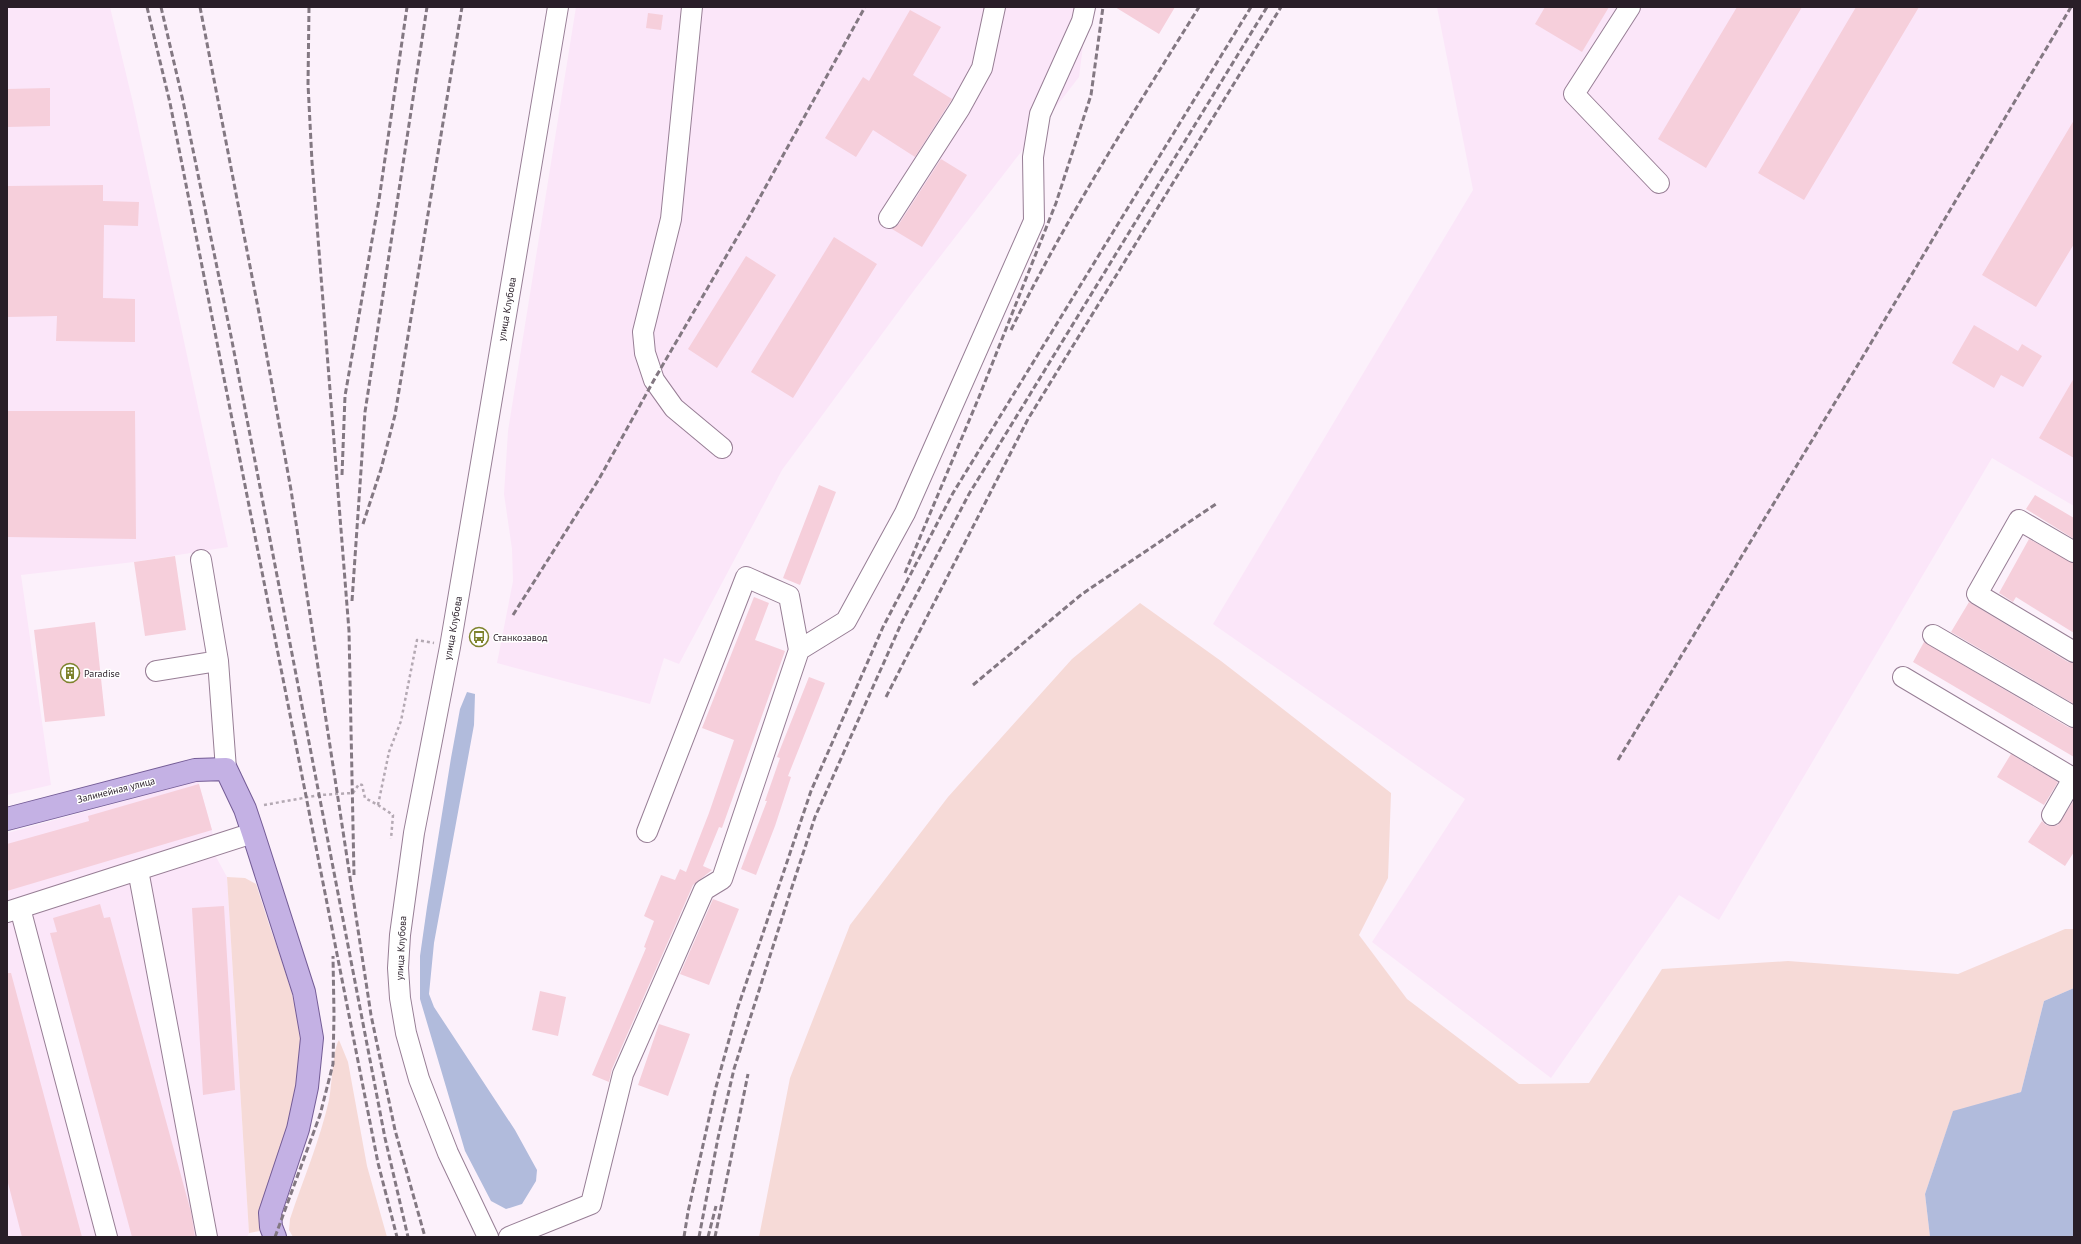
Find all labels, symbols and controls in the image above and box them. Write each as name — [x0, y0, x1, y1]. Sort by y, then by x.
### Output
street label: улица Клубова — [495, 276, 519, 342]
street label: улица Клубова — [441, 595, 465, 661]
bus stop icon: Станкозавод — [468, 626, 490, 648]
place label: Станкозавод — [493, 631, 548, 644]
building icon: Paradise — [59, 662, 81, 684]
place label: Paradise — [84, 667, 120, 680]
street label: Залинейная улица — [76, 774, 156, 806]
street label: улица Клубова — [393, 915, 409, 981]

